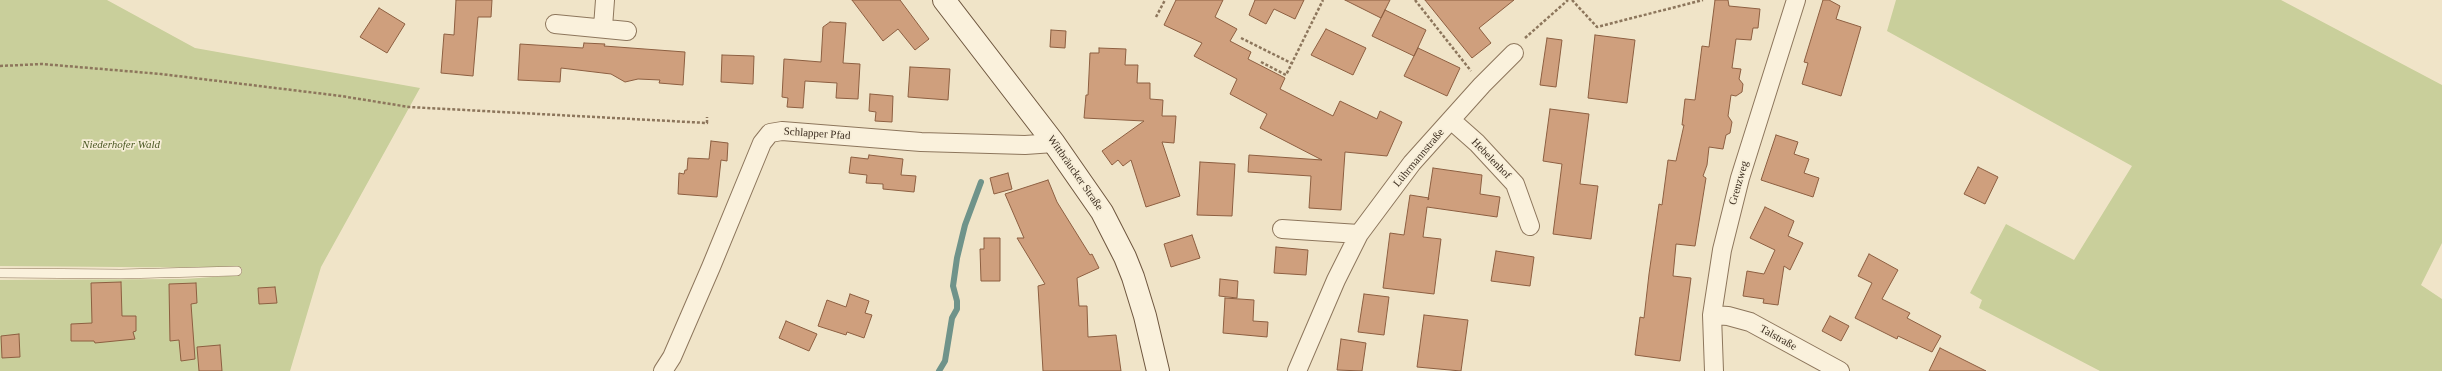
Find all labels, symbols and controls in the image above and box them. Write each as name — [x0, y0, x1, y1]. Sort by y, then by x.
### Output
street label: Schlapper Pfad — [783, 125, 851, 143]
street label: Lührmannstraße — [1391, 126, 1447, 190]
street label: Wittbräucker Straße — [1044, 133, 1106, 213]
street label: Hebelenhof — [1468, 136, 1514, 182]
park label: Niederhofer Wald — [82, 138, 160, 152]
street label: Grenzweg — [1726, 159, 1752, 207]
street label: Talstraße — [1757, 322, 1799, 354]

